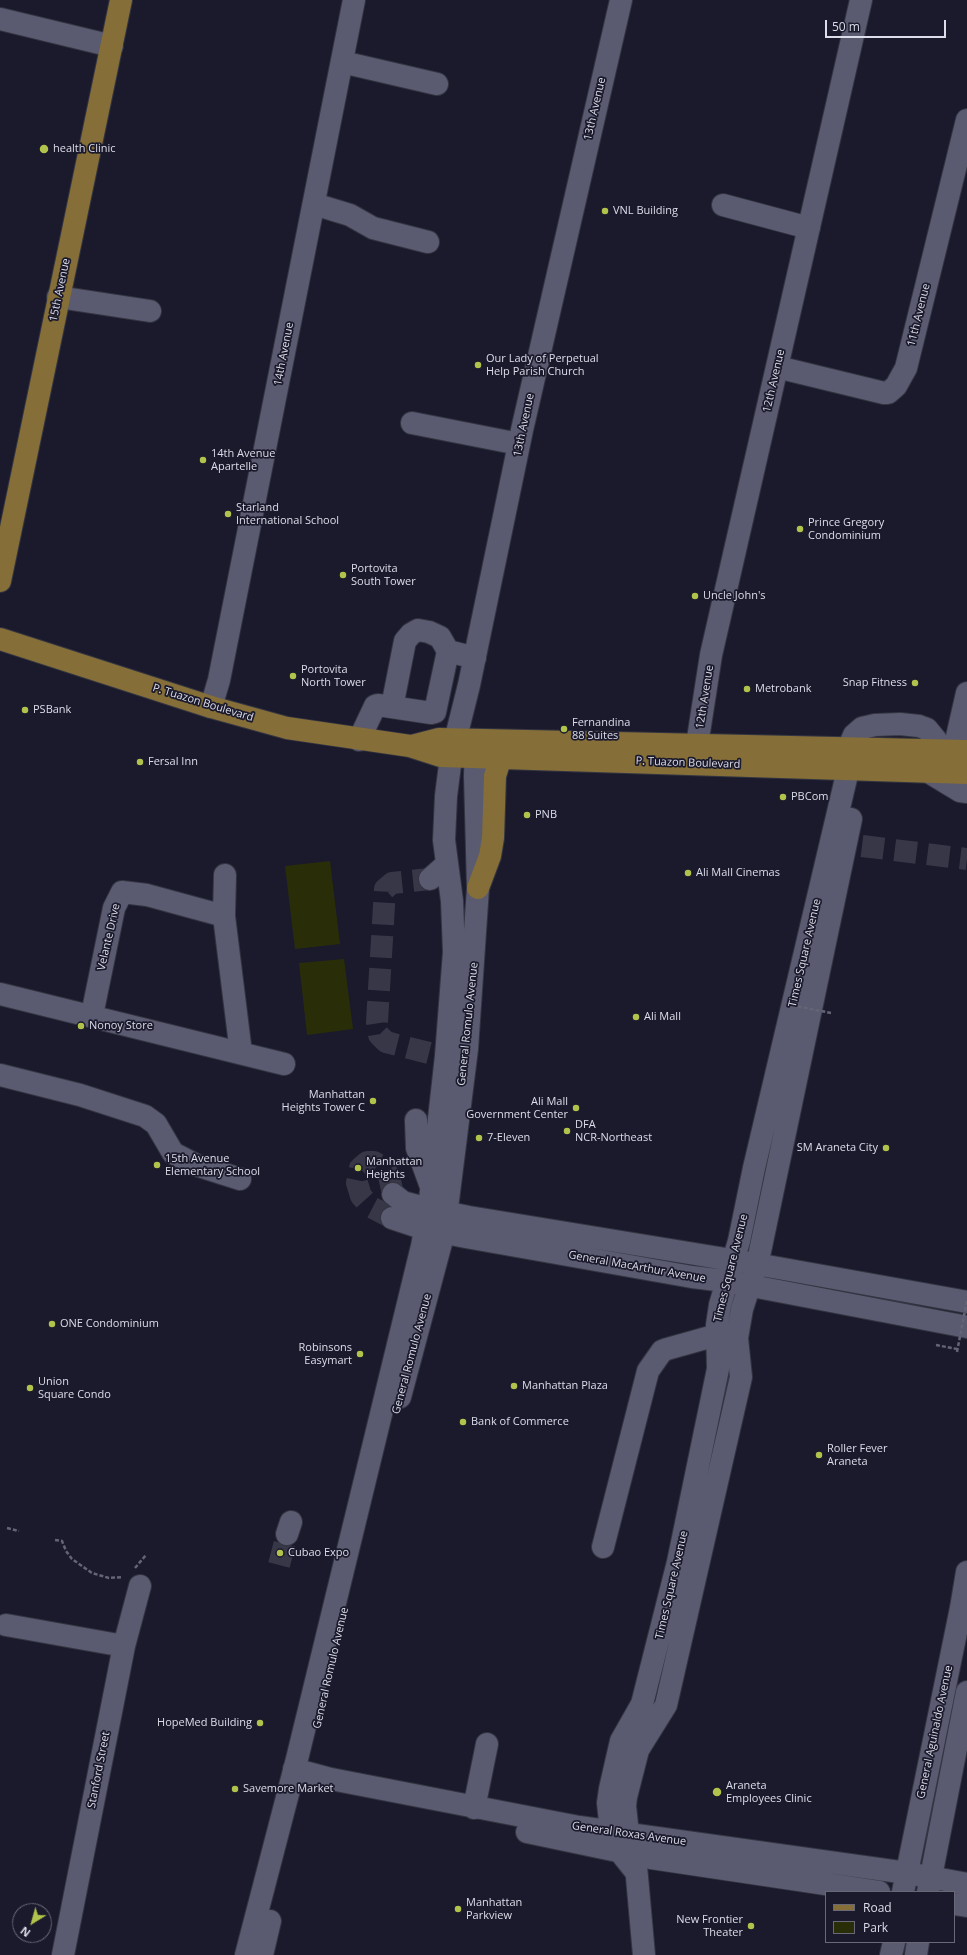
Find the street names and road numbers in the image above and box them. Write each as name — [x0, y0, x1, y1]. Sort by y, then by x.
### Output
street label: 13th Avenue — [581, 76, 609, 142]
street label: 15th Avenue — [47, 257, 73, 323]
street label: 11th Avenue — [905, 282, 933, 348]
street label: 14th Avenue — [271, 321, 297, 387]
street label: 12th Avenue — [760, 348, 788, 414]
street label: 13th Avenue — [511, 392, 537, 458]
street label: 12th Avenue — [693, 664, 717, 730]
street label: P. Tuazon Boulevard — [151, 681, 255, 725]
street label: P. Tuazon Boulevard — [635, 755, 741, 771]
street label: Times Square Avenue — [786, 898, 824, 1008]
street label: Velante Drive — [95, 902, 123, 972]
street label: General Romulo Avenue — [455, 962, 481, 1086]
street label: Times Square Avenue — [711, 1213, 751, 1323]
street label: General MacArthur Avenue — [567, 1248, 707, 1286]
street label: General Romulo Avenue — [390, 1292, 434, 1416]
street label: Times Square Avenue — [653, 1530, 691, 1640]
street label: General Romulo Avenue — [311, 1606, 351, 1730]
street label: General Aguinaldo Avenue — [914, 1664, 956, 1800]
street label: Stanford Street — [85, 1730, 113, 1810]
street label: General Roxas Avenue — [571, 1819, 687, 1849]

